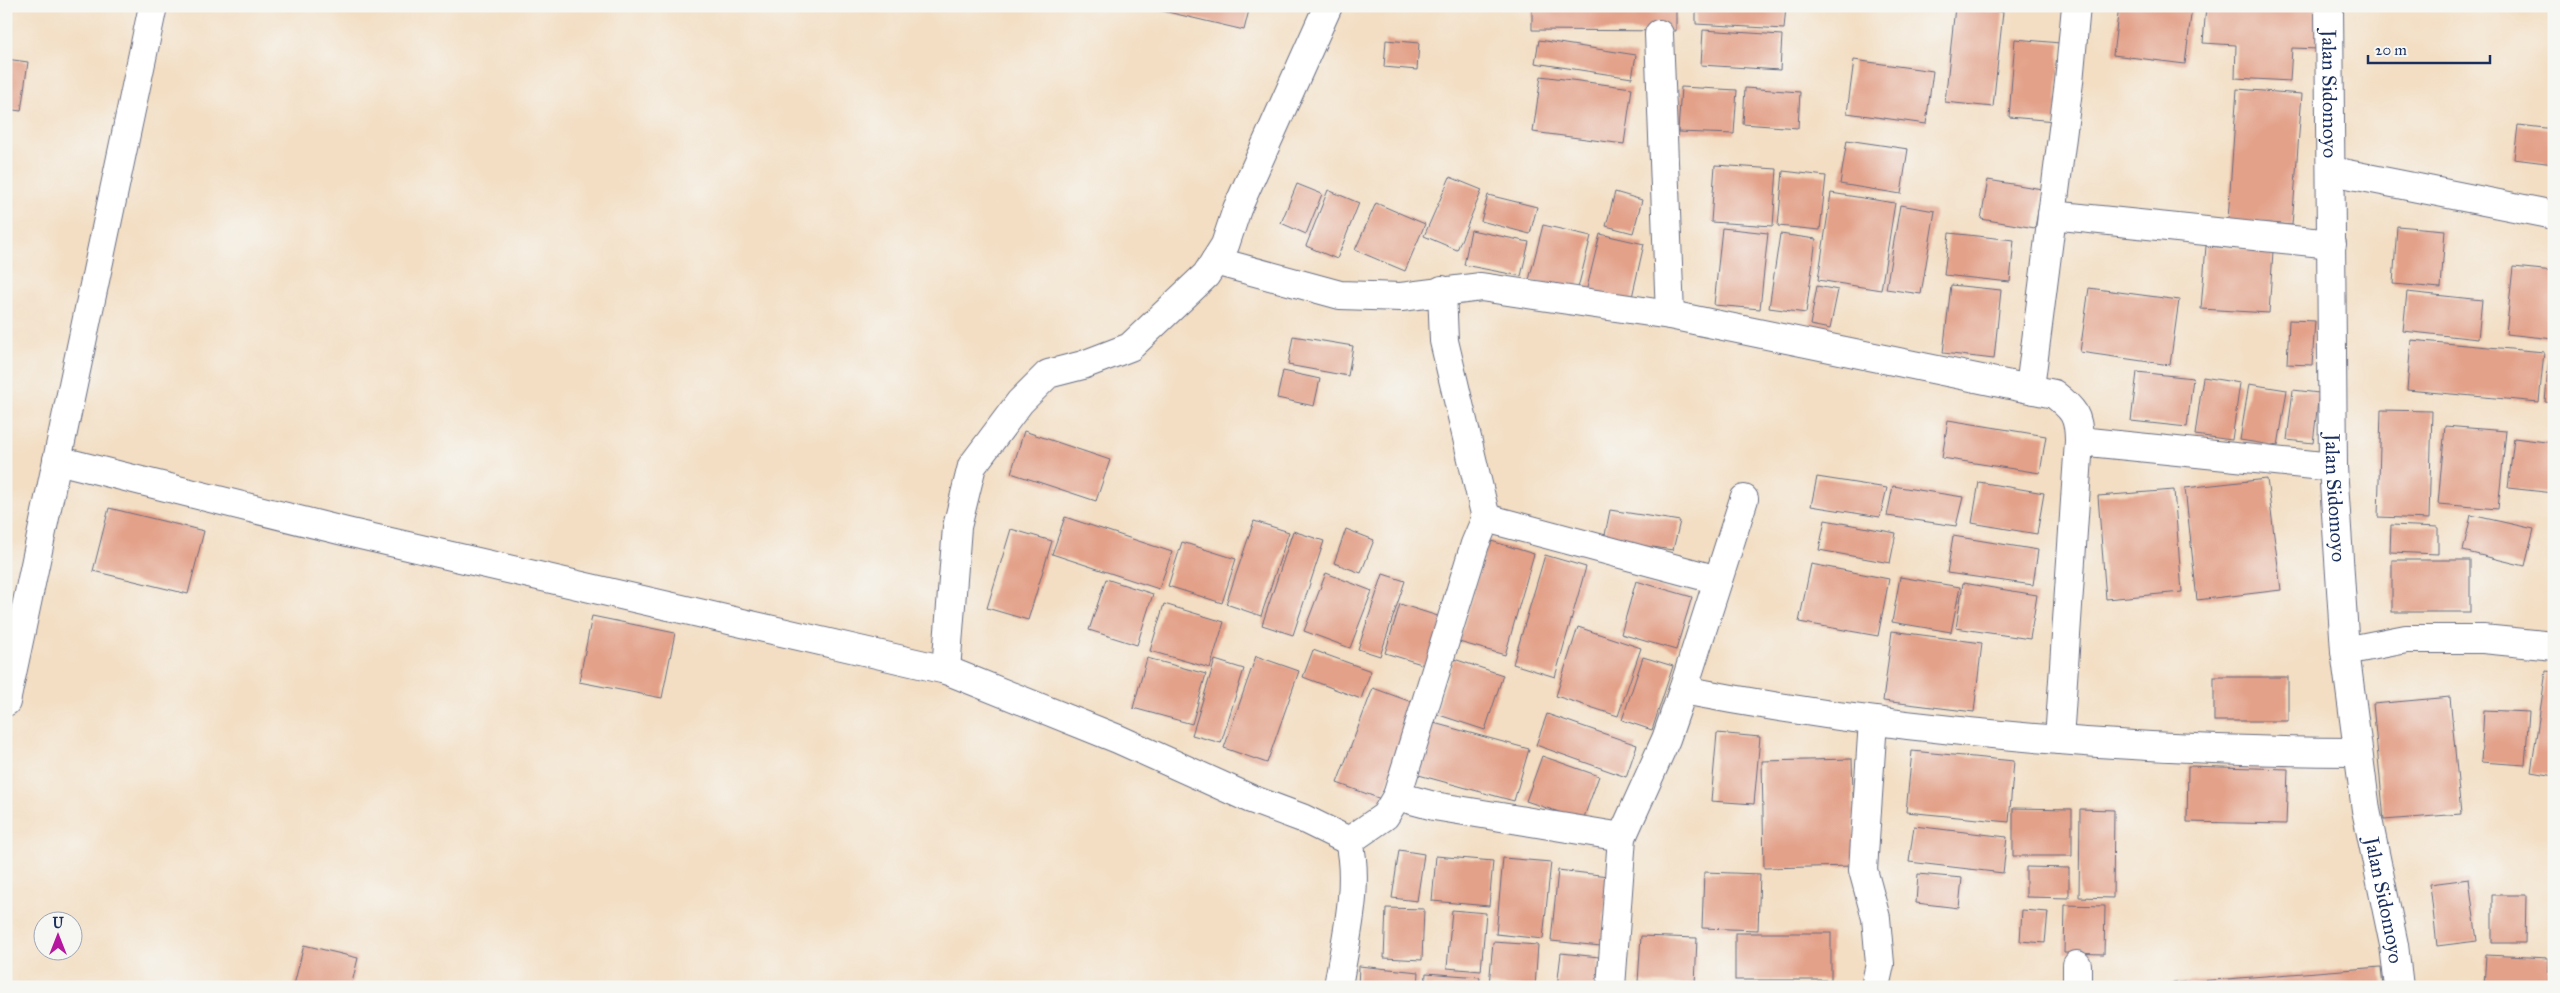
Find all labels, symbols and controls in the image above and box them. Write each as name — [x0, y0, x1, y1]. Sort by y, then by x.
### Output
street label: Jalan Sidomoyo — [2316, 28, 2342, 158]
scale bar — [2368, 32, 2490, 64]
text: 20 m — [2375, 41, 2407, 59]
street label: Jalan Sidomoyo — [2320, 432, 2351, 563]
street label: Jalan Sidomoyo — [2359, 833, 2408, 965]
north arrow — [32, 910, 82, 960]
text: U — [52, 915, 64, 932]

